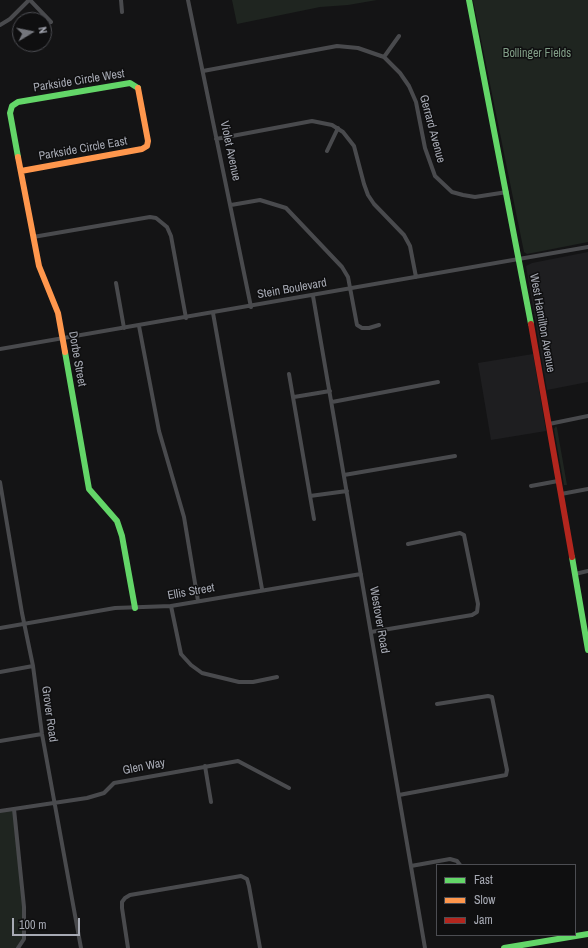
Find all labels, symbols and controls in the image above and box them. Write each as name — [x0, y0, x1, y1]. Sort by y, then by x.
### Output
north arrow — [12, 12, 52, 52]
text: N — [35, 26, 50, 35]
park label: Bollinger Fields — [503, 47, 571, 61]
street label: Parkside Circle West — [32, 67, 126, 95]
street label: Gerrard Avenue — [416, 93, 448, 165]
street label: Violet Avenue — [217, 120, 243, 182]
street label: Parkside Circle East — [38, 134, 128, 164]
street label: West Hamilton Avenue — [526, 272, 558, 374]
street label: Stein Boulevard — [256, 276, 328, 302]
street label: Dorbe Street — [65, 330, 89, 388]
street label: Ellis Street — [166, 581, 216, 603]
street label: Westover Road — [366, 585, 392, 655]
street label: Grover Road — [38, 685, 60, 743]
street label: Glen Way — [122, 756, 166, 778]
legend — [436, 864, 576, 936]
text: Fast — [474, 872, 493, 888]
text: Slow — [474, 892, 495, 908]
scale bar — [14, 910, 82, 936]
text: Jam — [474, 912, 493, 928]
text: 100 m — [19, 917, 46, 933]

